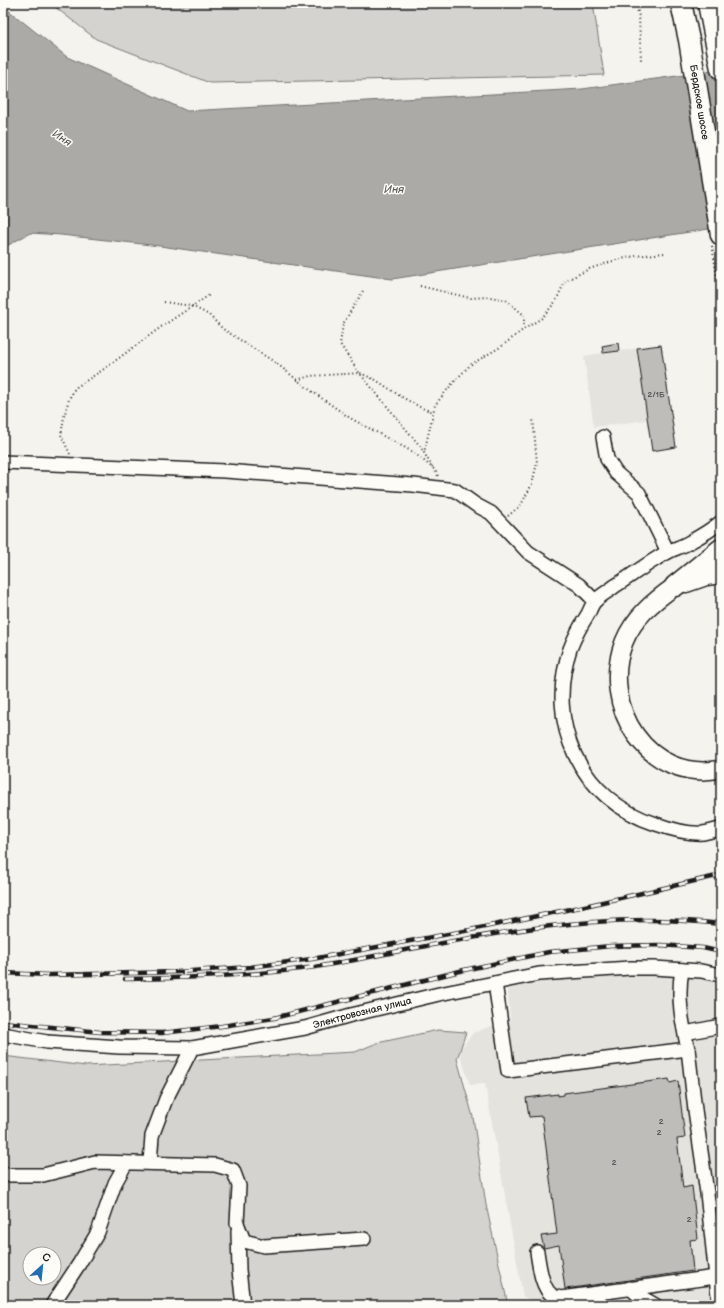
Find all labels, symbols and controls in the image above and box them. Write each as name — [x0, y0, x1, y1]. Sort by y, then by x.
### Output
street label: Бердское шоссе — [687, 64, 711, 141]
water label: Иня — [50, 127, 74, 149]
water label: Иня — [384, 183, 404, 196]
house number: 2/1Б — [648, 390, 665, 399]
street label: Электровозная улица — [312, 995, 413, 1031]
house number: 2 — [659, 1117, 664, 1126]
house number: 2 — [657, 1128, 662, 1137]
house number: 2 — [612, 1158, 617, 1167]
house number: 2 — [687, 1215, 692, 1224]
north arrow — [22, 1246, 62, 1286]
text: С — [40, 1250, 53, 1265]

